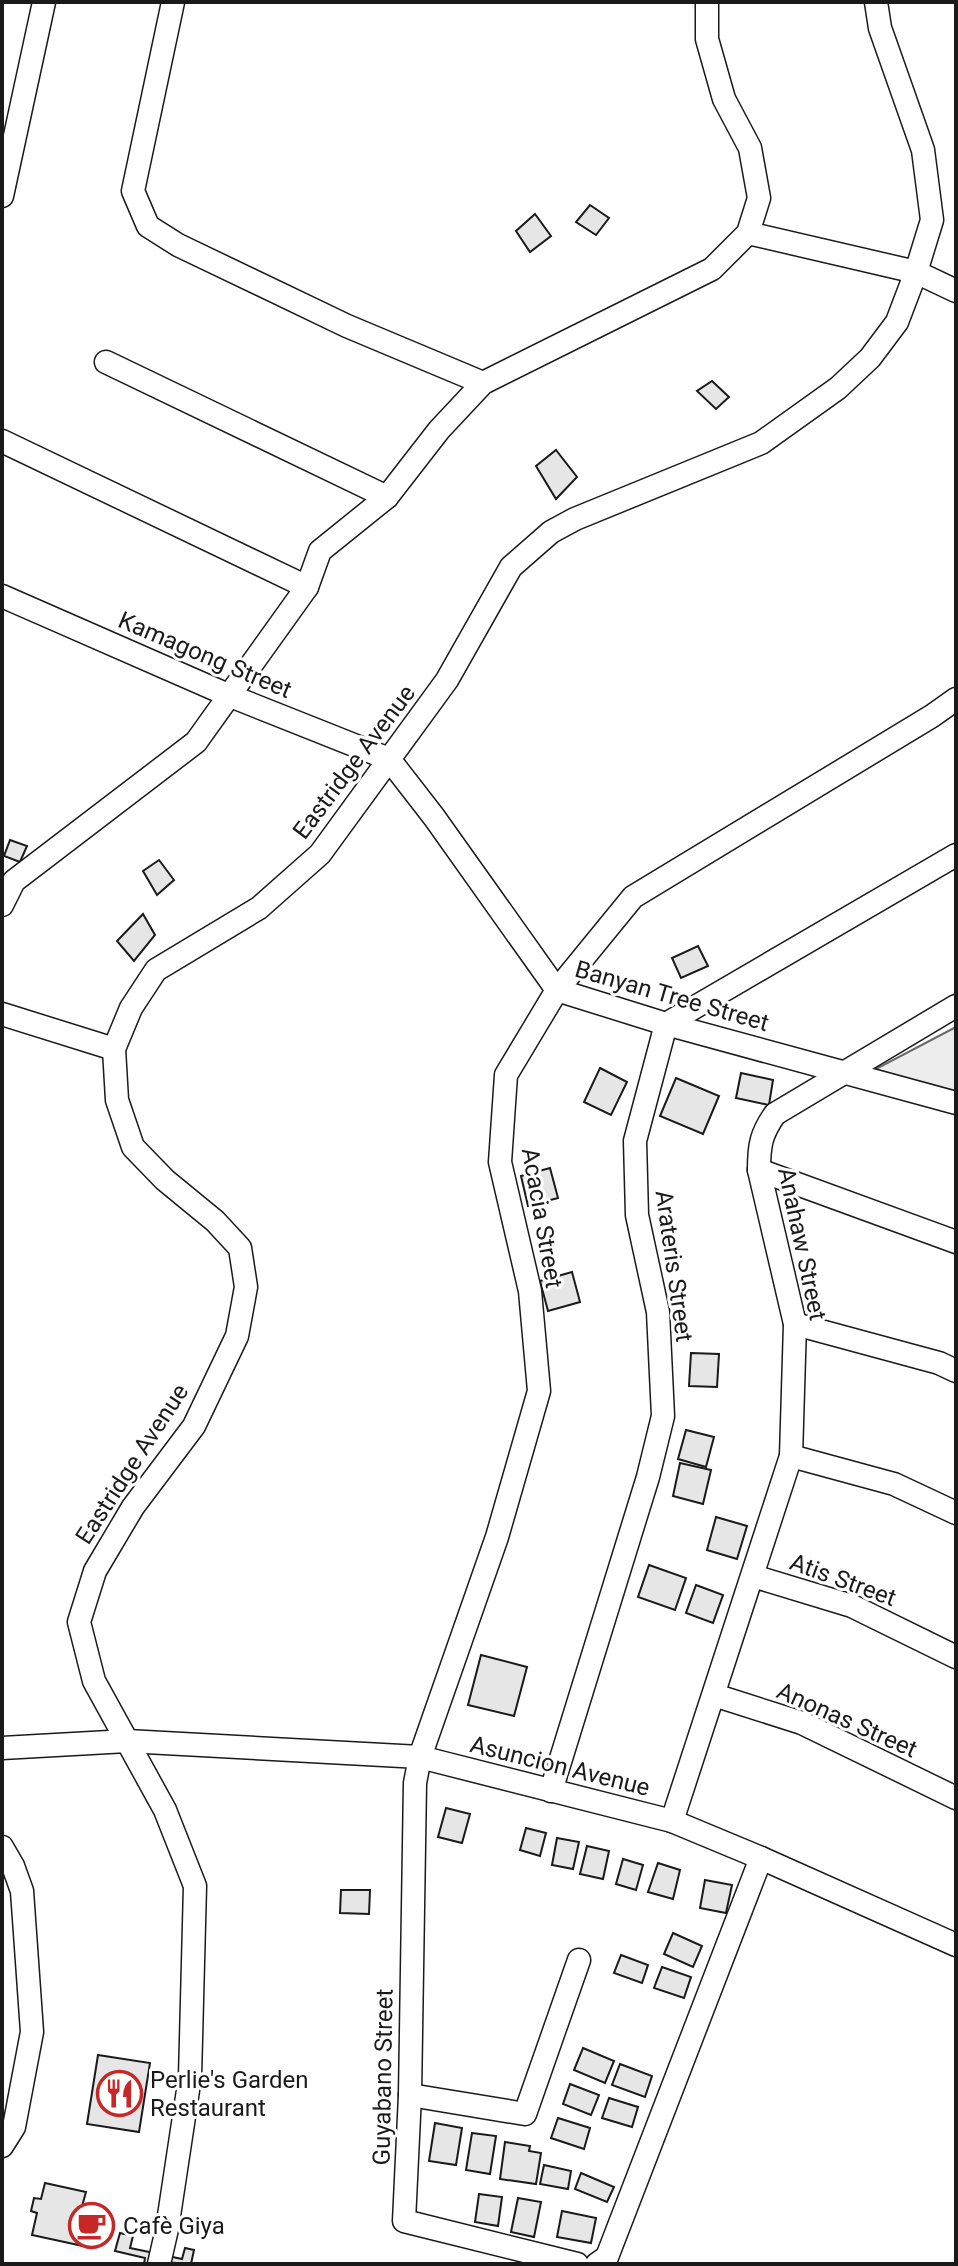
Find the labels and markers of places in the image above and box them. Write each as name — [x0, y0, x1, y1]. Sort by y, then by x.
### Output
place label: Perlie's Garden Restaurant — [150, 2066, 309, 2122]
restaurant icon: Perlie's Garden Restaurant — [95, 2070, 143, 2118]
cafe icon: Cafè Giya — [68, 2202, 116, 2250]
place label: Cafè Giya — [123, 2212, 225, 2240]

